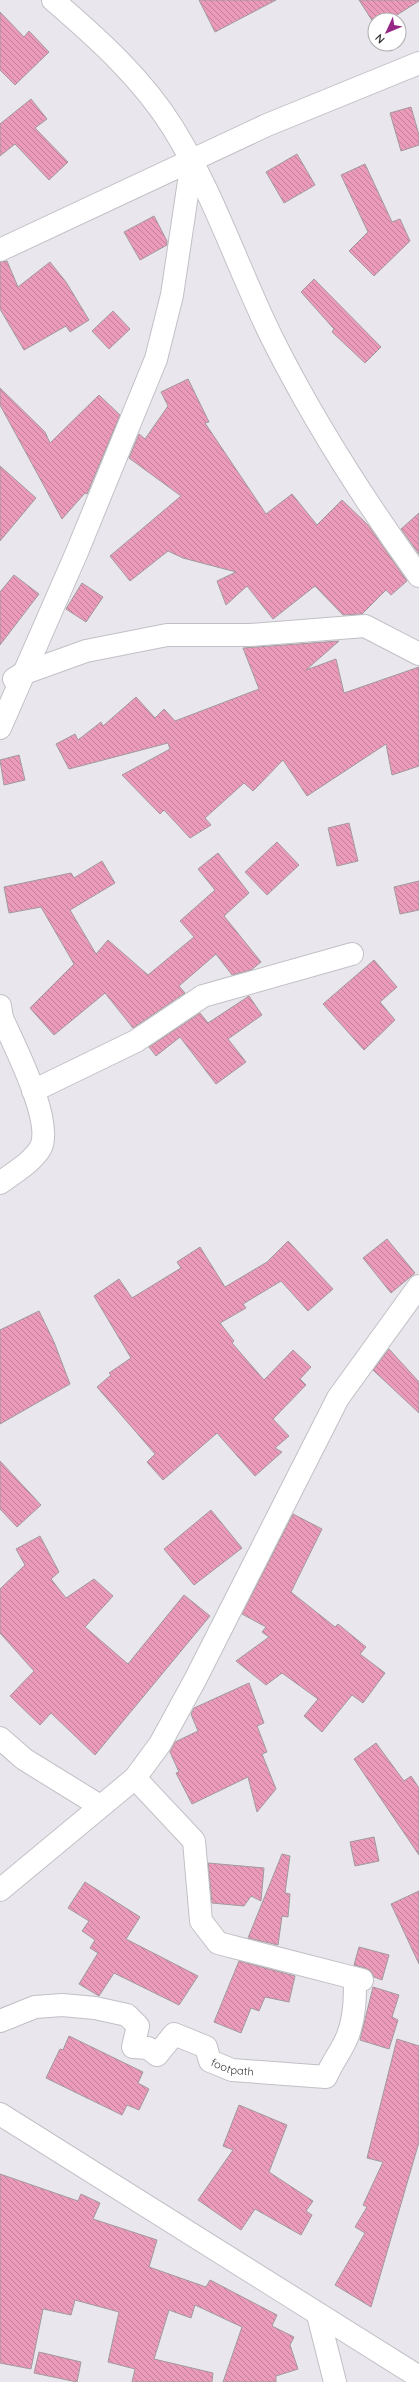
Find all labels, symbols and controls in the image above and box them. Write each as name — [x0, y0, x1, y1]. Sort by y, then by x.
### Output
north arrow — [367, 12, 407, 52]
text: N — [372, 31, 388, 47]
street label: footpath — [209, 2055, 254, 2079]

